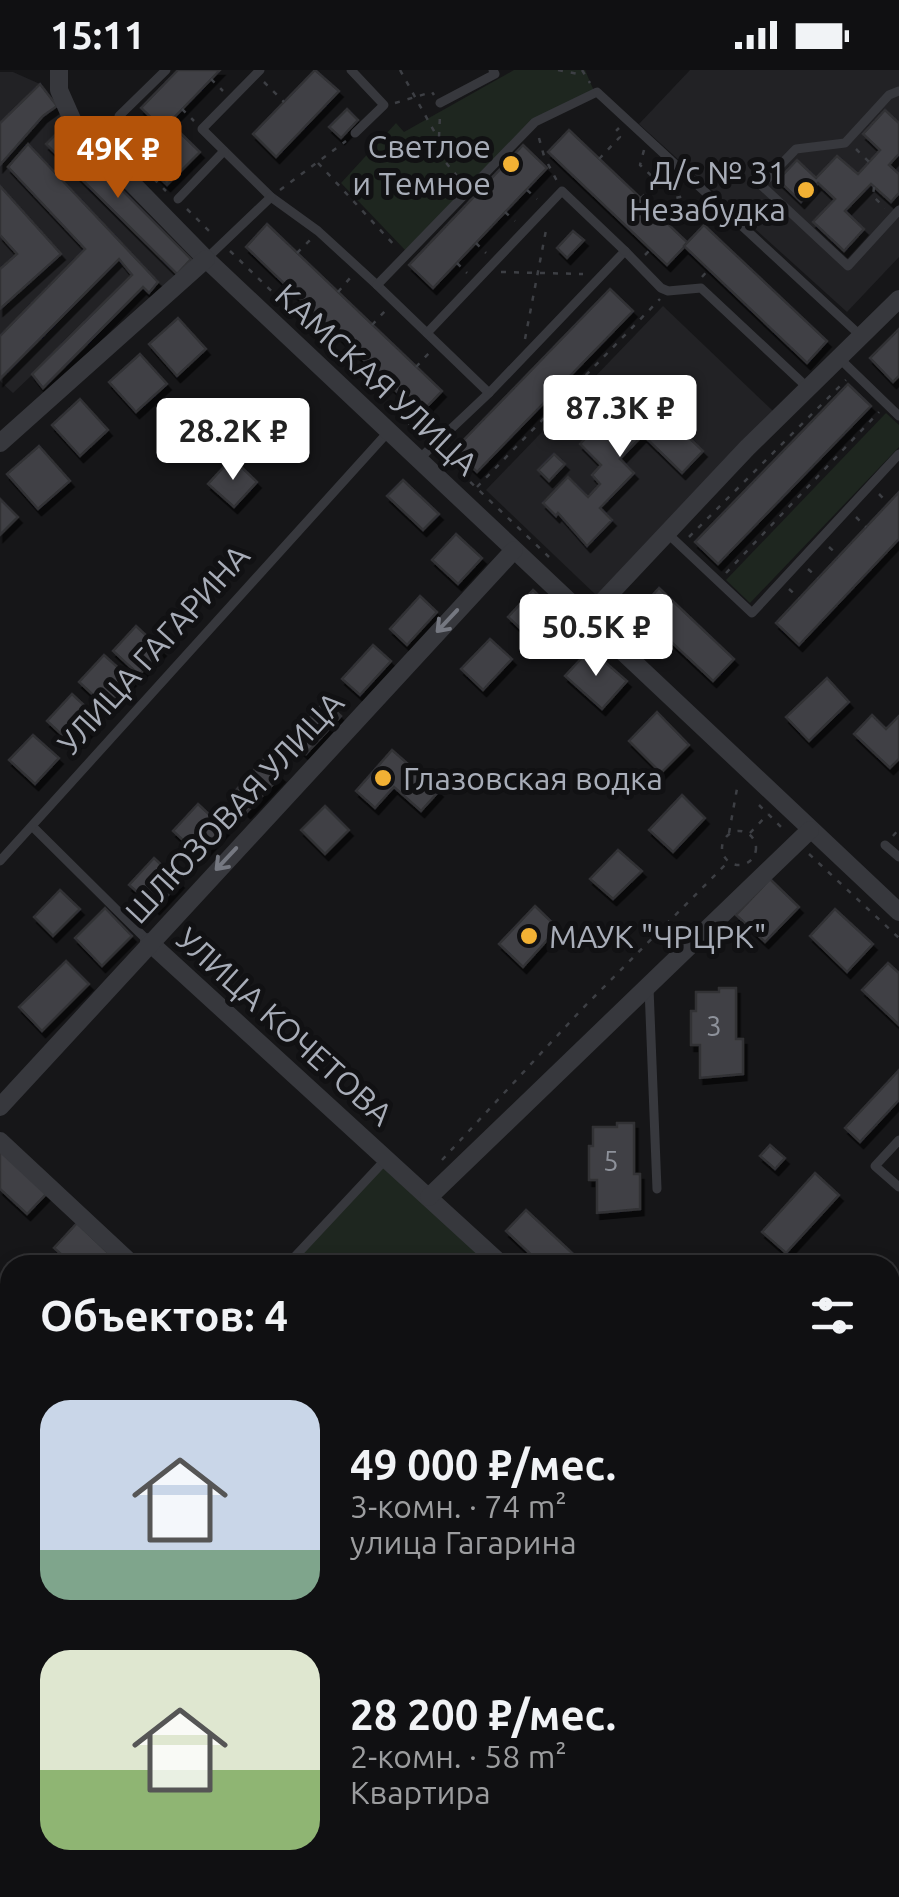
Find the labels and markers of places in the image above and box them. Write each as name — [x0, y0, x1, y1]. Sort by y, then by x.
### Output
pin: 49K ₽ — [48, 116, 188, 201]
place label: Светлое и Темное — [352, 128, 491, 201]
marker: Светлое и Темное — [500, 153, 522, 175]
place label: Д/с № 31 Незабудка — [629, 154, 786, 227]
marker: Д/с № 31 Незабудка — [795, 179, 817, 201]
pin: 87.3K ₽ — [528, 375, 712, 460]
pin: 28.2K ₽ — [141, 398, 325, 483]
pin: 50.5K ₽ — [504, 594, 688, 679]
place label: Глазовская водка — [403, 760, 663, 796]
marker: Глазовская водка — [372, 767, 394, 789]
place label: МАУК "ЧРЦРК" — [549, 918, 766, 954]
marker: МАУК "ЧРЦРК" — [518, 925, 540, 947]

